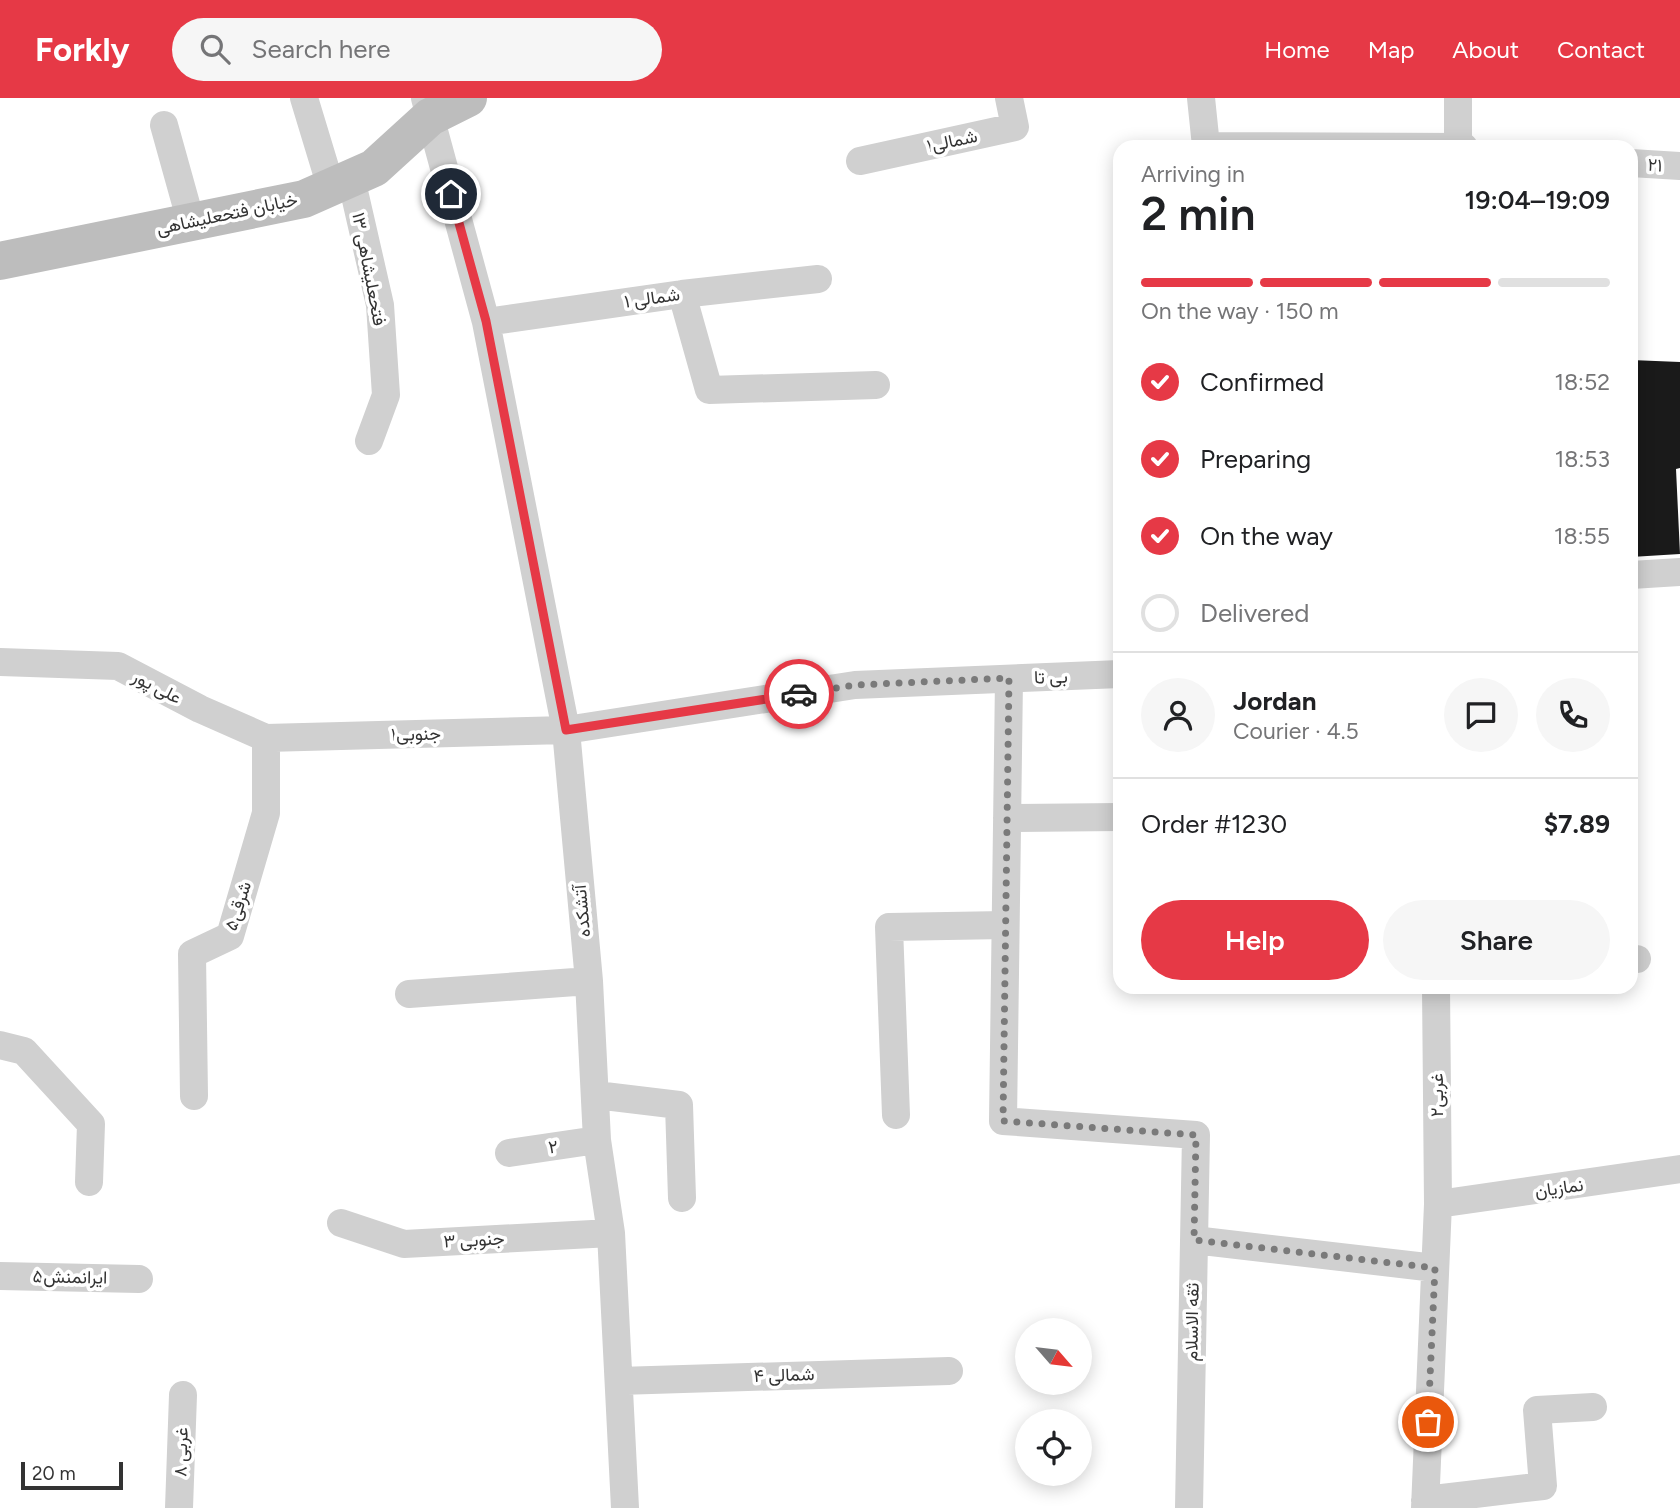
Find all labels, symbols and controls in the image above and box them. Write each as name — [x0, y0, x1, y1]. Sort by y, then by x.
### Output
search box — [172, 18, 662, 81]
text: Forkly — [35, 30, 130, 69]
icon: search — [196, 30, 234, 68]
text: Search here — [252, 33, 390, 65]
text: Home — [1264, 35, 1330, 64]
text: Map — [1368, 35, 1414, 64]
text: About — [1452, 35, 1519, 64]
text: Contact — [1557, 35, 1645, 64]
street label: شمالی۱ — [925, 125, 979, 157]
street label: ۲۱ — [1647, 154, 1663, 176]
text: Arriving in — [1141, 160, 1245, 188]
pin — [421, 164, 481, 224]
icon: home — [432, 175, 470, 213]
text: 19:04–19:09 — [1465, 184, 1610, 216]
text: 2 min — [1141, 186, 1256, 242]
street label: خیابان فتحعلیشاهی — [155, 188, 299, 240]
street label: فتحعلیشاهی ۱۳ — [347, 210, 391, 328]
street label: ۱ شمالی — [623, 283, 681, 313]
text: On the way · 150 m — [1141, 297, 1338, 325]
icon: check — [1141, 363, 1179, 401]
text: Confirmed — [1200, 366, 1324, 398]
text: 18:52 — [1554, 368, 1610, 396]
icon: check — [1141, 440, 1179, 478]
text: Preparing — [1200, 443, 1311, 475]
text: 18:53 — [1555, 445, 1610, 473]
icon: check — [1141, 517, 1179, 555]
text: On the way — [1200, 520, 1333, 552]
text: 18:55 — [1554, 522, 1610, 550]
text: Delivered — [1200, 597, 1309, 629]
courier — [764, 659, 834, 729]
street label: علی پور — [128, 665, 185, 709]
street label: بی تا — [1034, 665, 1068, 689]
icon: car — [780, 675, 818, 713]
button: person — [1141, 678, 1215, 752]
button: chat — [1444, 678, 1518, 752]
button: phone — [1536, 678, 1610, 752]
text: Jordan — [1233, 685, 1316, 717]
text: Courier · 4.5 — [1233, 717, 1359, 745]
street label: جنوبی۱ — [391, 723, 441, 745]
text: Order #1230 — [1141, 808, 1287, 840]
text: $7.89 — [1544, 808, 1610, 840]
street label: شرقی۵ — [220, 879, 256, 933]
street label: آتشکده — [569, 882, 595, 938]
button: Help — [1141, 900, 1369, 980]
button: Share — [1383, 900, 1610, 980]
street label: غربی۲ — [1426, 1073, 1448, 1117]
street label: ۲ — [547, 1135, 559, 1159]
street label: نمازیان — [1533, 1174, 1585, 1202]
street label: ۳ جنوبی — [443, 1227, 505, 1253]
street label: ایرانمنش۵ — [32, 1265, 108, 1289]
street label: ثقه الاسلام — [1180, 1282, 1205, 1362]
north arrow — [1015, 1318, 1092, 1395]
map controls — [1015, 1318, 1092, 1486]
street label: ۴ شمالی — [753, 1363, 815, 1387]
pin — [1398, 1392, 1458, 1452]
icon: bag — [1409, 1403, 1447, 1441]
button: locate — [1015, 1409, 1092, 1486]
street label: ۸ غربی — [169, 1427, 193, 1477]
scale bar — [21, 1459, 122, 1491]
text: 20 m — [32, 1462, 76, 1485]

